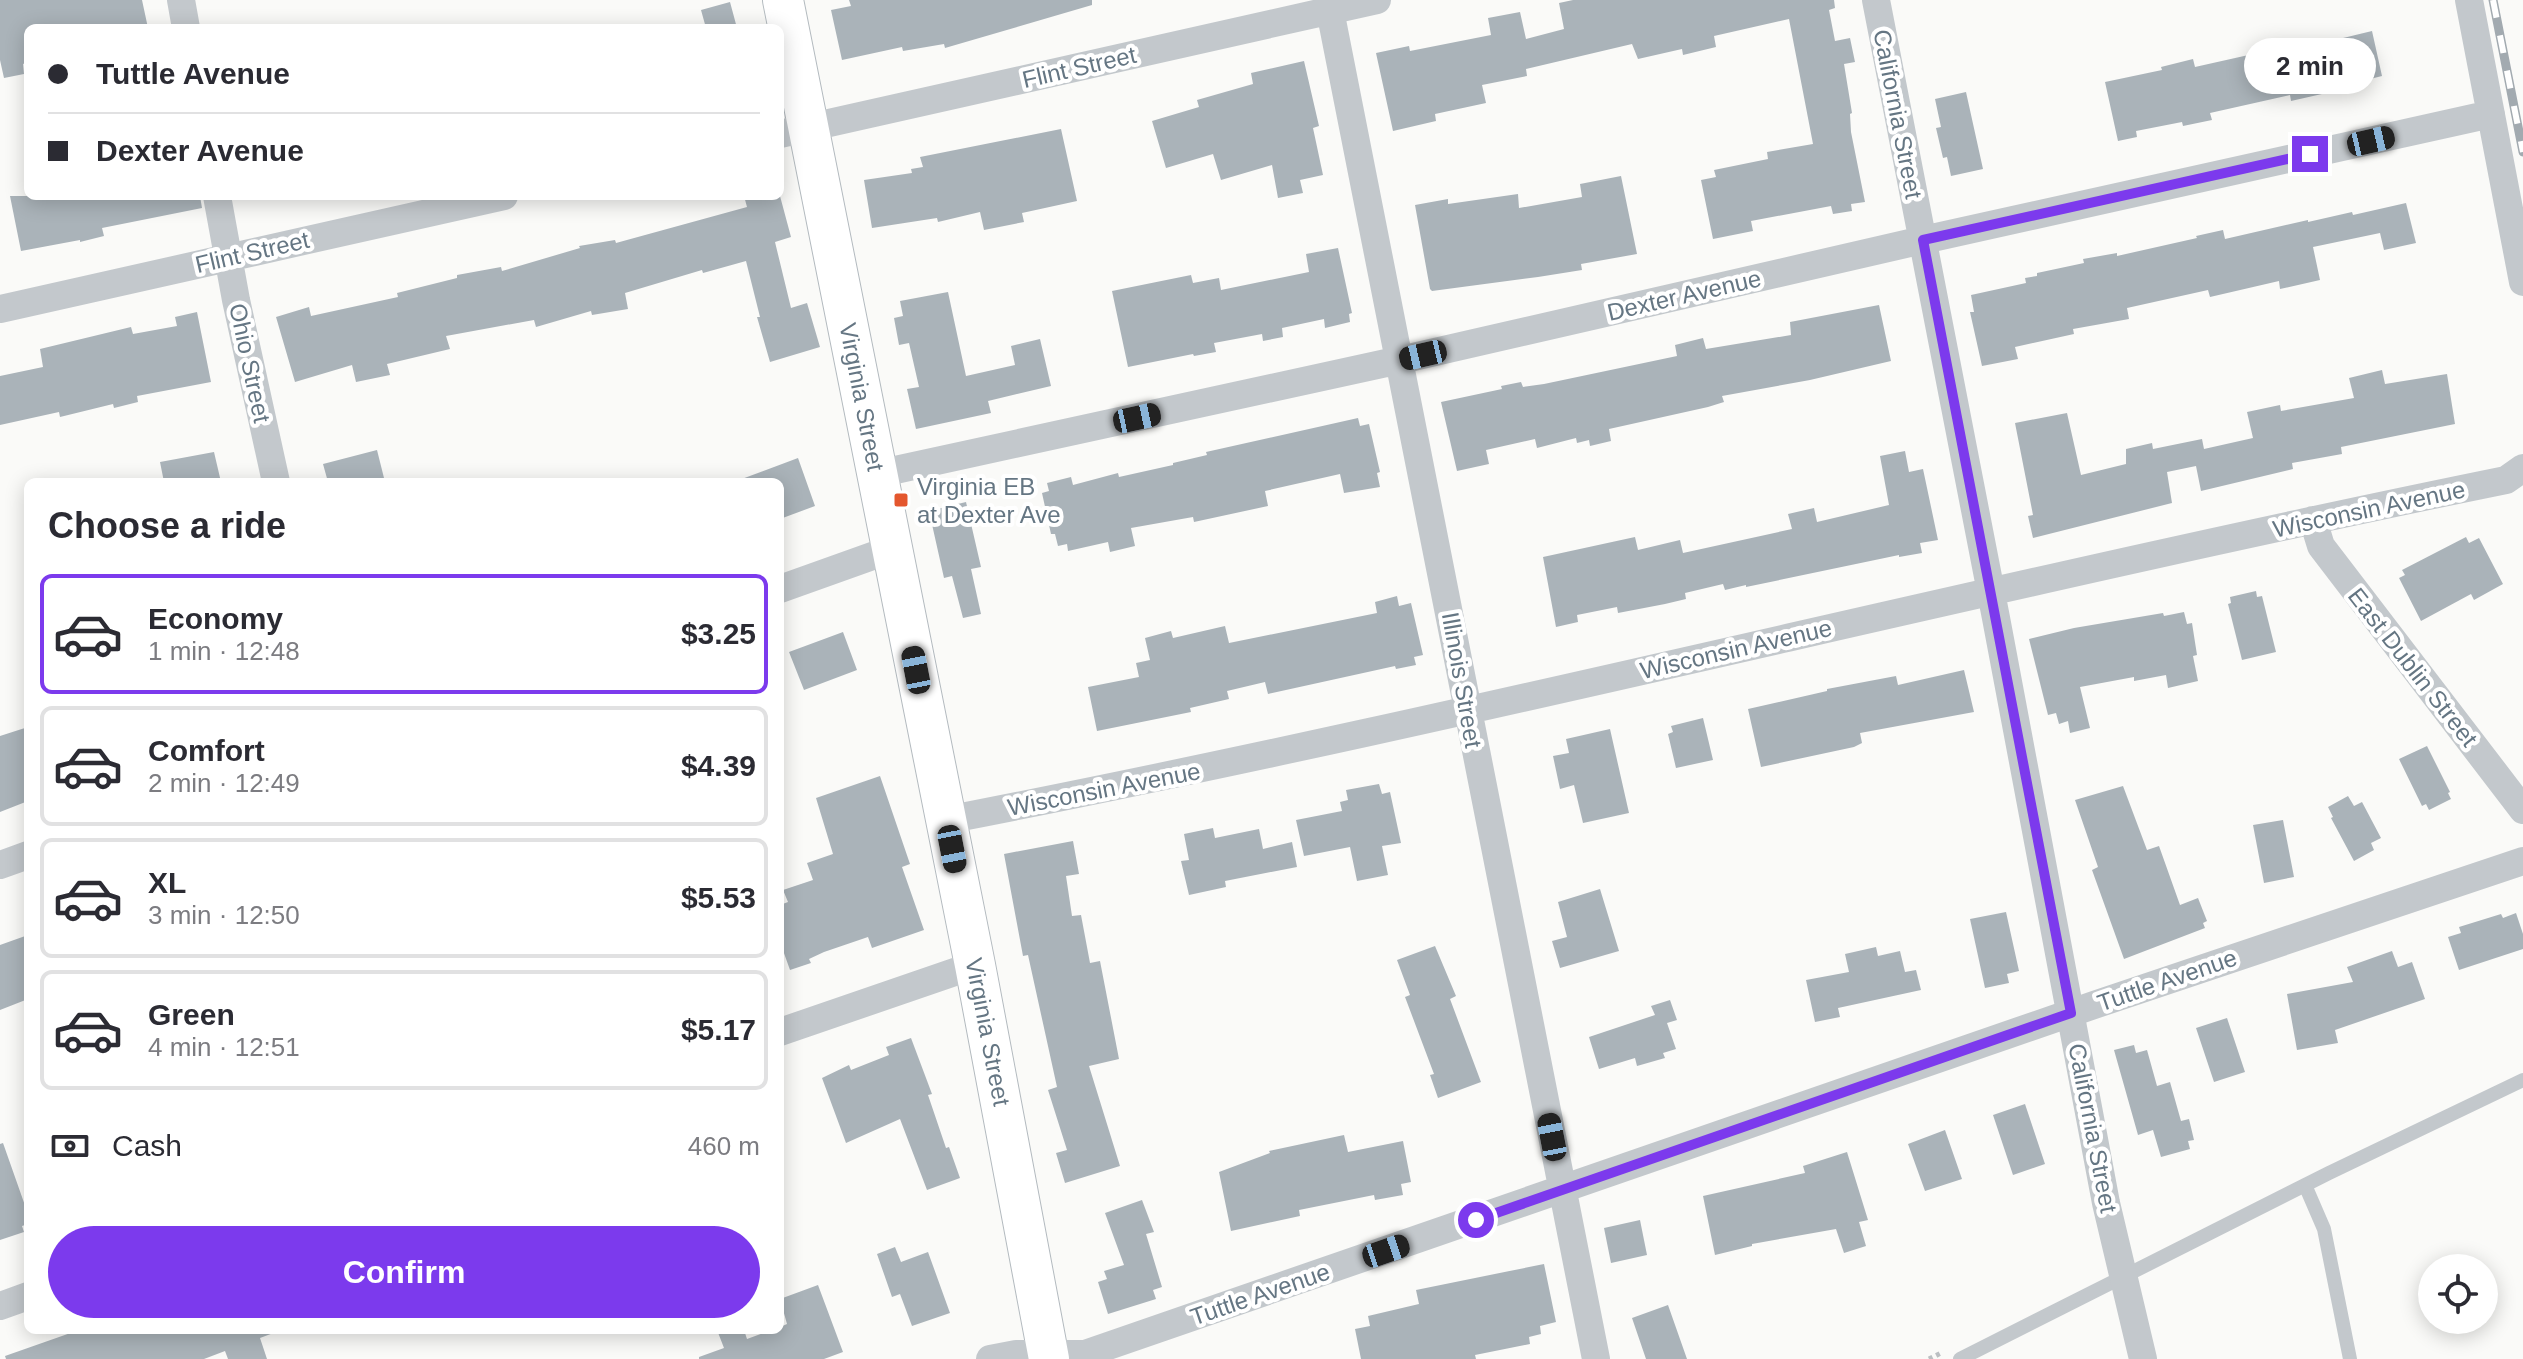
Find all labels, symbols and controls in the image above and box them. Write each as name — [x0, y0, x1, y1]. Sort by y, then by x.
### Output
street label: California Street — [1868, 27, 1928, 201]
callout: 2 min — [2244, 38, 2376, 94]
street label: Flint Street — [1019, 41, 1139, 93]
text: 2 min — [2276, 51, 2344, 81]
text: Tuttle Avenue — [96, 57, 290, 90]
car — [2345, 124, 2397, 158]
text: Dexter Avenue — [96, 134, 304, 167]
route end — [2292, 136, 2328, 172]
street label: Flint Street — [192, 226, 312, 278]
street label: Dexter Avenue — [1604, 264, 1764, 326]
street label: Ohio Street — [224, 301, 276, 425]
street label: Virginia Street — [834, 321, 890, 474]
car — [1397, 338, 1449, 372]
car — [1111, 401, 1163, 435]
place label: Virginia EB at Dexter Ave — [917, 473, 1061, 528]
street label: Wisconsin Avenue — [2270, 475, 2468, 543]
marker: Virginia EB at Dexter Ave — [892, 491, 910, 509]
text: Choose a ride — [48, 505, 286, 546]
street label: East Dublin Street — [2343, 582, 2483, 752]
icon: car — [52, 598, 124, 670]
text: Economy — [148, 602, 283, 635]
street label: Illinois Street — [1437, 610, 1487, 750]
street label: Wisconsin Avenue — [1638, 614, 1834, 684]
text: $3.25 — [681, 617, 756, 650]
text: 1 min · 12:48 — [148, 636, 300, 666]
car — [900, 644, 932, 696]
icon: car — [52, 730, 124, 802]
text: Comfort — [148, 734, 265, 767]
text: $4.39 — [681, 749, 756, 782]
street label: Wisconsin Avenue — [1005, 757, 1203, 821]
text: 2 min · 12:49 — [148, 768, 300, 798]
car — [936, 823, 968, 875]
icon: car — [52, 862, 124, 934]
text: XL — [148, 866, 186, 899]
text: $5.53 — [681, 881, 756, 914]
text: 3 min · 12:50 — [148, 900, 300, 930]
street label: Tuttle Avenue — [2094, 944, 2240, 1016]
street label: Virginia Street — [960, 956, 1016, 1109]
icon: car — [52, 994, 124, 1066]
text: Green — [148, 998, 235, 1031]
text: $5.17 — [681, 1013, 756, 1046]
text: 4 min · 12:51 — [148, 1032, 300, 1062]
street label: California Street — [2063, 1041, 2123, 1215]
car — [1536, 1111, 1568, 1163]
icon: cash — [48, 1124, 92, 1168]
text: Cash — [112, 1129, 182, 1162]
text: 460 m — [688, 1131, 760, 1161]
route start — [1458, 1202, 1494, 1238]
button: Confirm — [48, 1226, 760, 1318]
car — [1359, 1232, 1413, 1270]
map controls — [2418, 1254, 2498, 1334]
button: locate — [2418, 1254, 2498, 1334]
street label: Tuttle Avenue — [1187, 1258, 1333, 1330]

